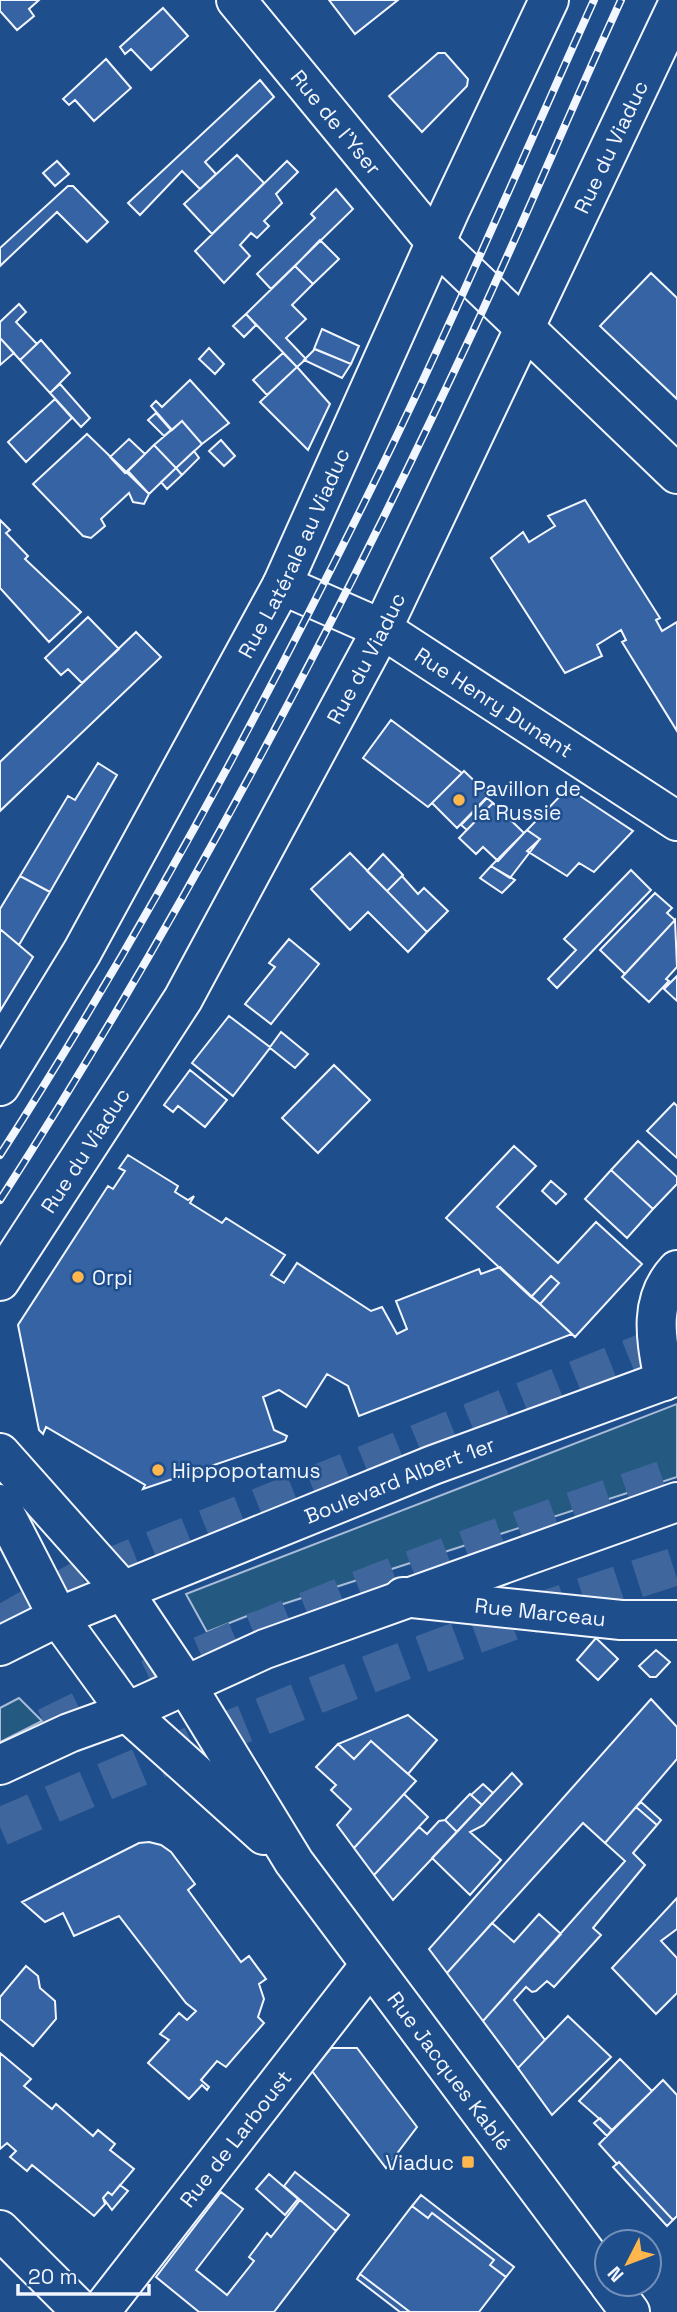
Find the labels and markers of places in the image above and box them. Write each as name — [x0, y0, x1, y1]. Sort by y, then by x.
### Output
place label: Pavillon de la Russie — [473, 775, 581, 826]
marker: Pavillon de la Russie — [451, 792, 467, 808]
place label: Orpi — [92, 1264, 133, 1291]
marker: Orpi — [70, 1269, 86, 1285]
place label: Hippopotamus — [172, 1457, 321, 1484]
marker: Hippopotamus — [150, 1462, 166, 1478]
place label: Viaduc — [385, 2149, 454, 2176]
marker: Viaduc — [460, 2154, 476, 2170]

